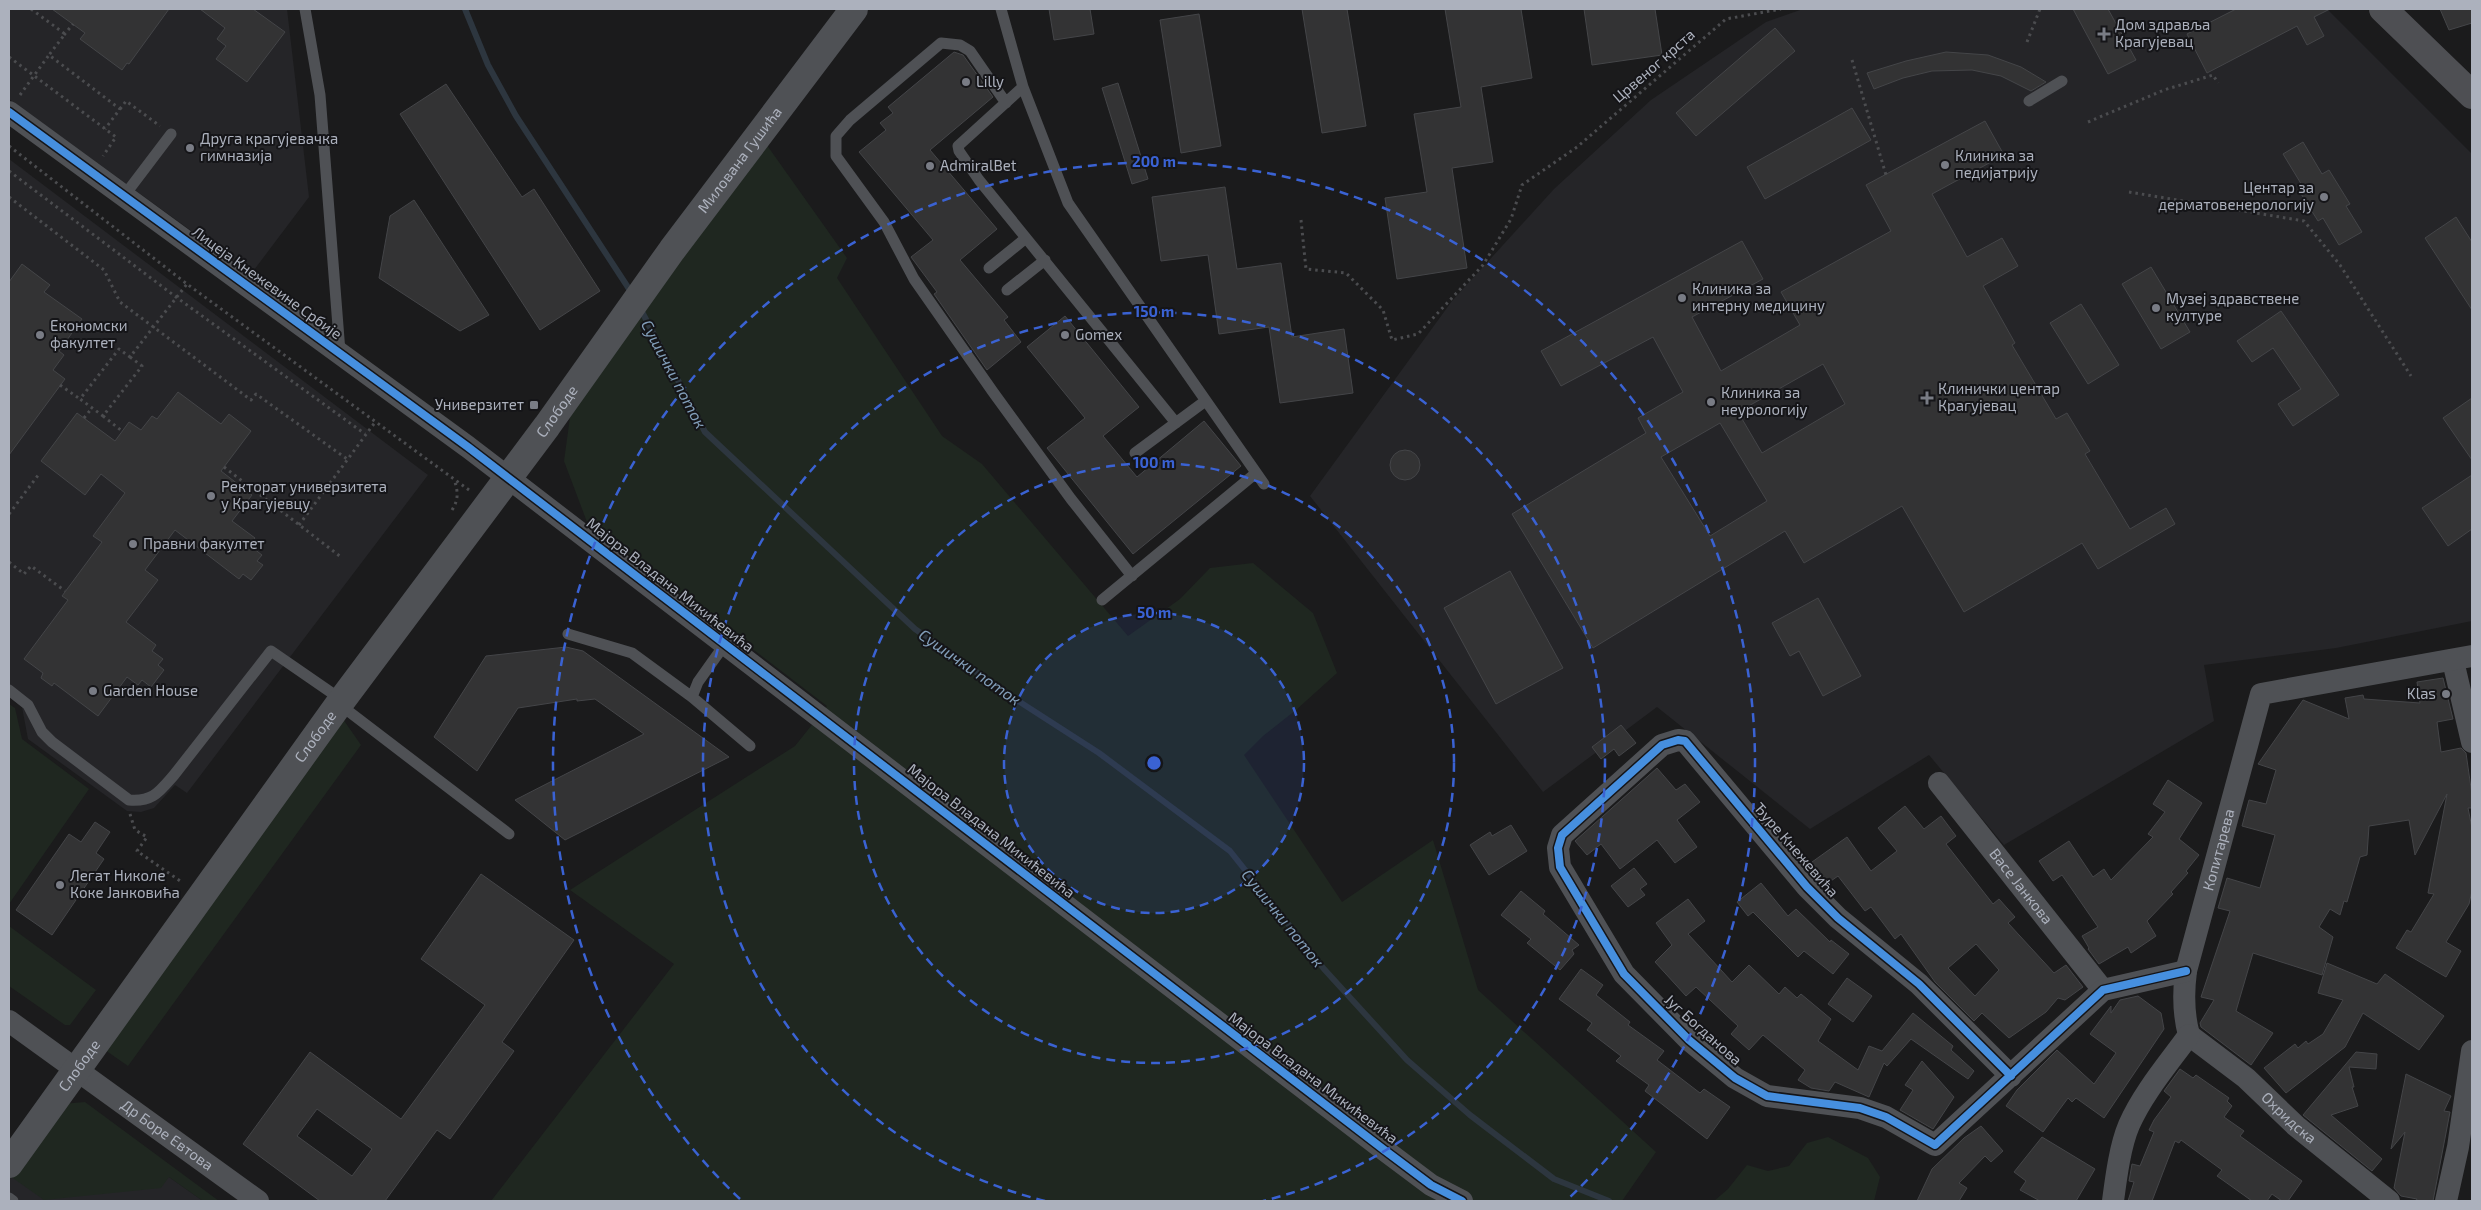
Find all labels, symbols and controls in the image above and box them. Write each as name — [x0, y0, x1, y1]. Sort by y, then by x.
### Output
place label: Дом здравља Крагујевац — [2115, 15, 2210, 51]
street label: Црвеног крста — [1609, 25, 1698, 106]
marker: Дом здравља Крагујевац — [2097, 27, 2111, 41]
place label: Lilly — [976, 72, 1004, 90]
marker: Lilly — [960, 76, 972, 88]
street label: Милована Гушића — [693, 103, 785, 216]
place label: Друга крагујевачка гимназија — [200, 129, 338, 165]
marker: Друга крагујевачка гимназија — [184, 142, 196, 154]
place label: Клиника за педијатрију — [1955, 146, 2038, 182]
text: 200 m — [1132, 152, 1176, 170]
place label: AdmiralBet — [940, 156, 1017, 174]
marker: Клиника за педијатрију — [1939, 159, 1951, 171]
marker: AdmiralBet — [924, 160, 936, 172]
place label: Центар за дерматовенерологију — [2158, 178, 2314, 214]
marker: Центар за дерматовенерологију — [2318, 191, 2330, 203]
street label: Лицеја Кнежевине Србије — [189, 222, 346, 343]
place label: Клиника за интерну медицину — [1692, 279, 1825, 315]
place label: Музеј здравствене културе — [2166, 289, 2299, 325]
marker: Клиника за интерну медицину — [1676, 292, 1688, 304]
text: 150 m — [1134, 302, 1174, 320]
marker: Музеј здравствене културе — [2150, 302, 2162, 314]
place label: Економски факултет — [50, 316, 128, 352]
water label: Сушички поток — [638, 316, 711, 432]
place label: Gomex — [1075, 325, 1122, 343]
marker: Економски факултет — [34, 329, 46, 341]
marker: Gomex — [1059, 329, 1071, 341]
place label: Клинички центар Крагујевац — [1938, 379, 2060, 415]
street label: Слободе — [532, 382, 581, 440]
place label: Клиника за неурологију — [1721, 383, 1807, 419]
marker: Клинички центар Крагујевац — [1920, 391, 1934, 405]
place label: Универзитет — [435, 395, 524, 413]
marker: Клиника за неурологију — [1705, 396, 1717, 408]
marker: Универзитет — [528, 399, 540, 411]
text: 100 m — [1133, 453, 1175, 471]
place label: Ректорат универзитета у Крагујевцу — [221, 477, 387, 513]
marker: Ректорат универзитета у Крагујевцу — [205, 490, 217, 502]
street label: Мајора Владана Микићевића — [583, 513, 758, 656]
place label: Правни факултет — [143, 534, 265, 553]
marker: Правни факултет — [127, 538, 139, 550]
text: 50 m — [1137, 603, 1171, 621]
water label: Сушички поток — [916, 624, 1025, 709]
place label: Garden House — [103, 681, 198, 699]
place label: Klas — [2407, 684, 2436, 702]
marker: Garden House — [87, 685, 99, 697]
marker: Klas — [2440, 688, 2452, 700]
street label: Слободе — [290, 707, 339, 765]
centre of rings — [1145, 754, 1163, 772]
street label: Мајора Владана Микићевића — [904, 759, 1079, 902]
street label: Ђуре Кнежевића — [1750, 798, 1843, 901]
street label: Копитарева — [2198, 807, 2237, 893]
street label: Васе Јанкова — [1986, 844, 2057, 927]
water label: Сушички поток — [1238, 865, 1329, 971]
place label: Легат Николе Коке Јанковића — [70, 866, 180, 901]
marker: Легат Николе Коке Јанковића — [54, 879, 66, 891]
street label: Југ Богданова — [1661, 990, 1746, 1069]
street label: Мајора Владана Микићевића — [1225, 1008, 1402, 1148]
street label: Слободе — [54, 1036, 103, 1094]
street label: Охридска — [2258, 1088, 2320, 1147]
street label: Др Боре Евтова — [118, 1095, 217, 1174]

